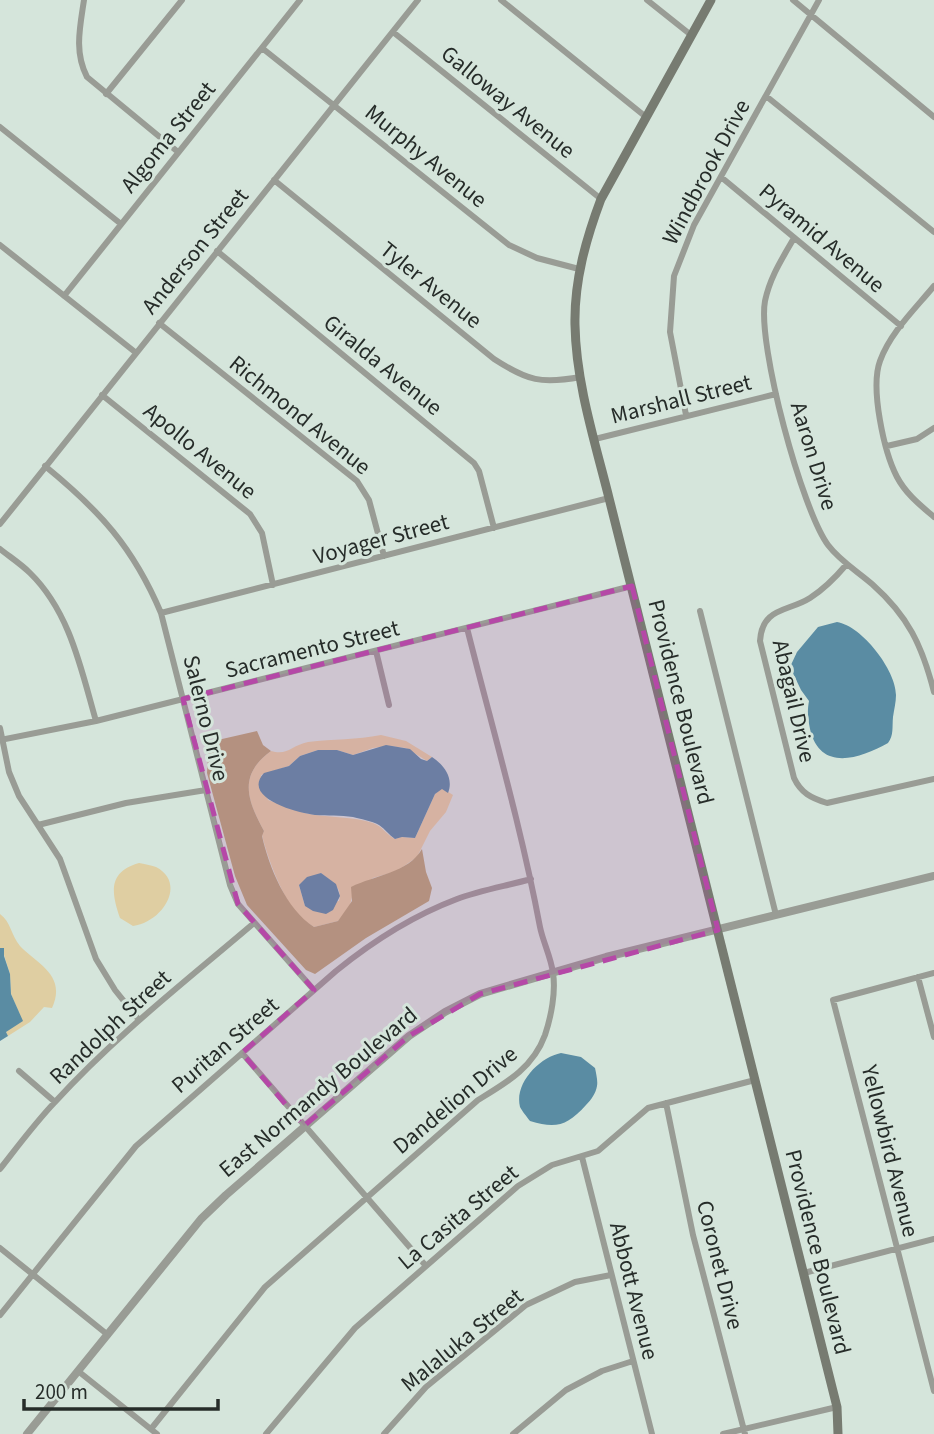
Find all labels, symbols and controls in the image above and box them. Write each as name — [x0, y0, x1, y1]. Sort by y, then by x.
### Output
street label: Galloway Avenue — [434, 38, 582, 166]
street label: Algoma Street — [113, 74, 223, 200]
street label: Windbrook Drive — [654, 93, 758, 251]
street label: Murphy Avenue — [358, 96, 494, 216]
street label: Pyramid Avenue — [752, 175, 892, 301]
street label: Anderson Street — [134, 181, 256, 321]
street label: Tyler Avenue — [373, 233, 489, 337]
street label: Giralda Avenue — [316, 307, 450, 423]
street label: Richmond Avenue — [222, 347, 378, 483]
street label: Marshall Street — [607, 366, 755, 432]
street label: Apollo Avenue — [136, 395, 264, 507]
street label: Aaron Drive — [782, 398, 846, 514]
street label: Voyager Street — [310, 505, 452, 573]
street label: Providence Boulevard — [640, 596, 722, 808]
street label: Sacramento Street — [221, 611, 403, 687]
street label: Abagail Drive — [764, 636, 824, 766]
street label: Salerno Drive — [174, 652, 238, 784]
street label: Randolph Street — [42, 962, 178, 1092]
street label: Puritan Street — [164, 989, 286, 1101]
street label: East Normandy Boulevard — [212, 999, 424, 1185]
street label: Dandelion Drive — [386, 1038, 524, 1162]
street label: Yellowbird Avenue — [852, 1060, 927, 1241]
street label: Providence Boulevard — [777, 1146, 859, 1358]
street label: La Casita Street — [391, 1156, 526, 1277]
street label: Coronet Drive — [688, 1197, 752, 1333]
street label: Abbott Avenue — [601, 1219, 667, 1363]
street label: Malaluka Street — [394, 1280, 530, 1400]
scale bar — [24, 1368, 219, 1412]
text: 200 m — [35, 1377, 88, 1407]

